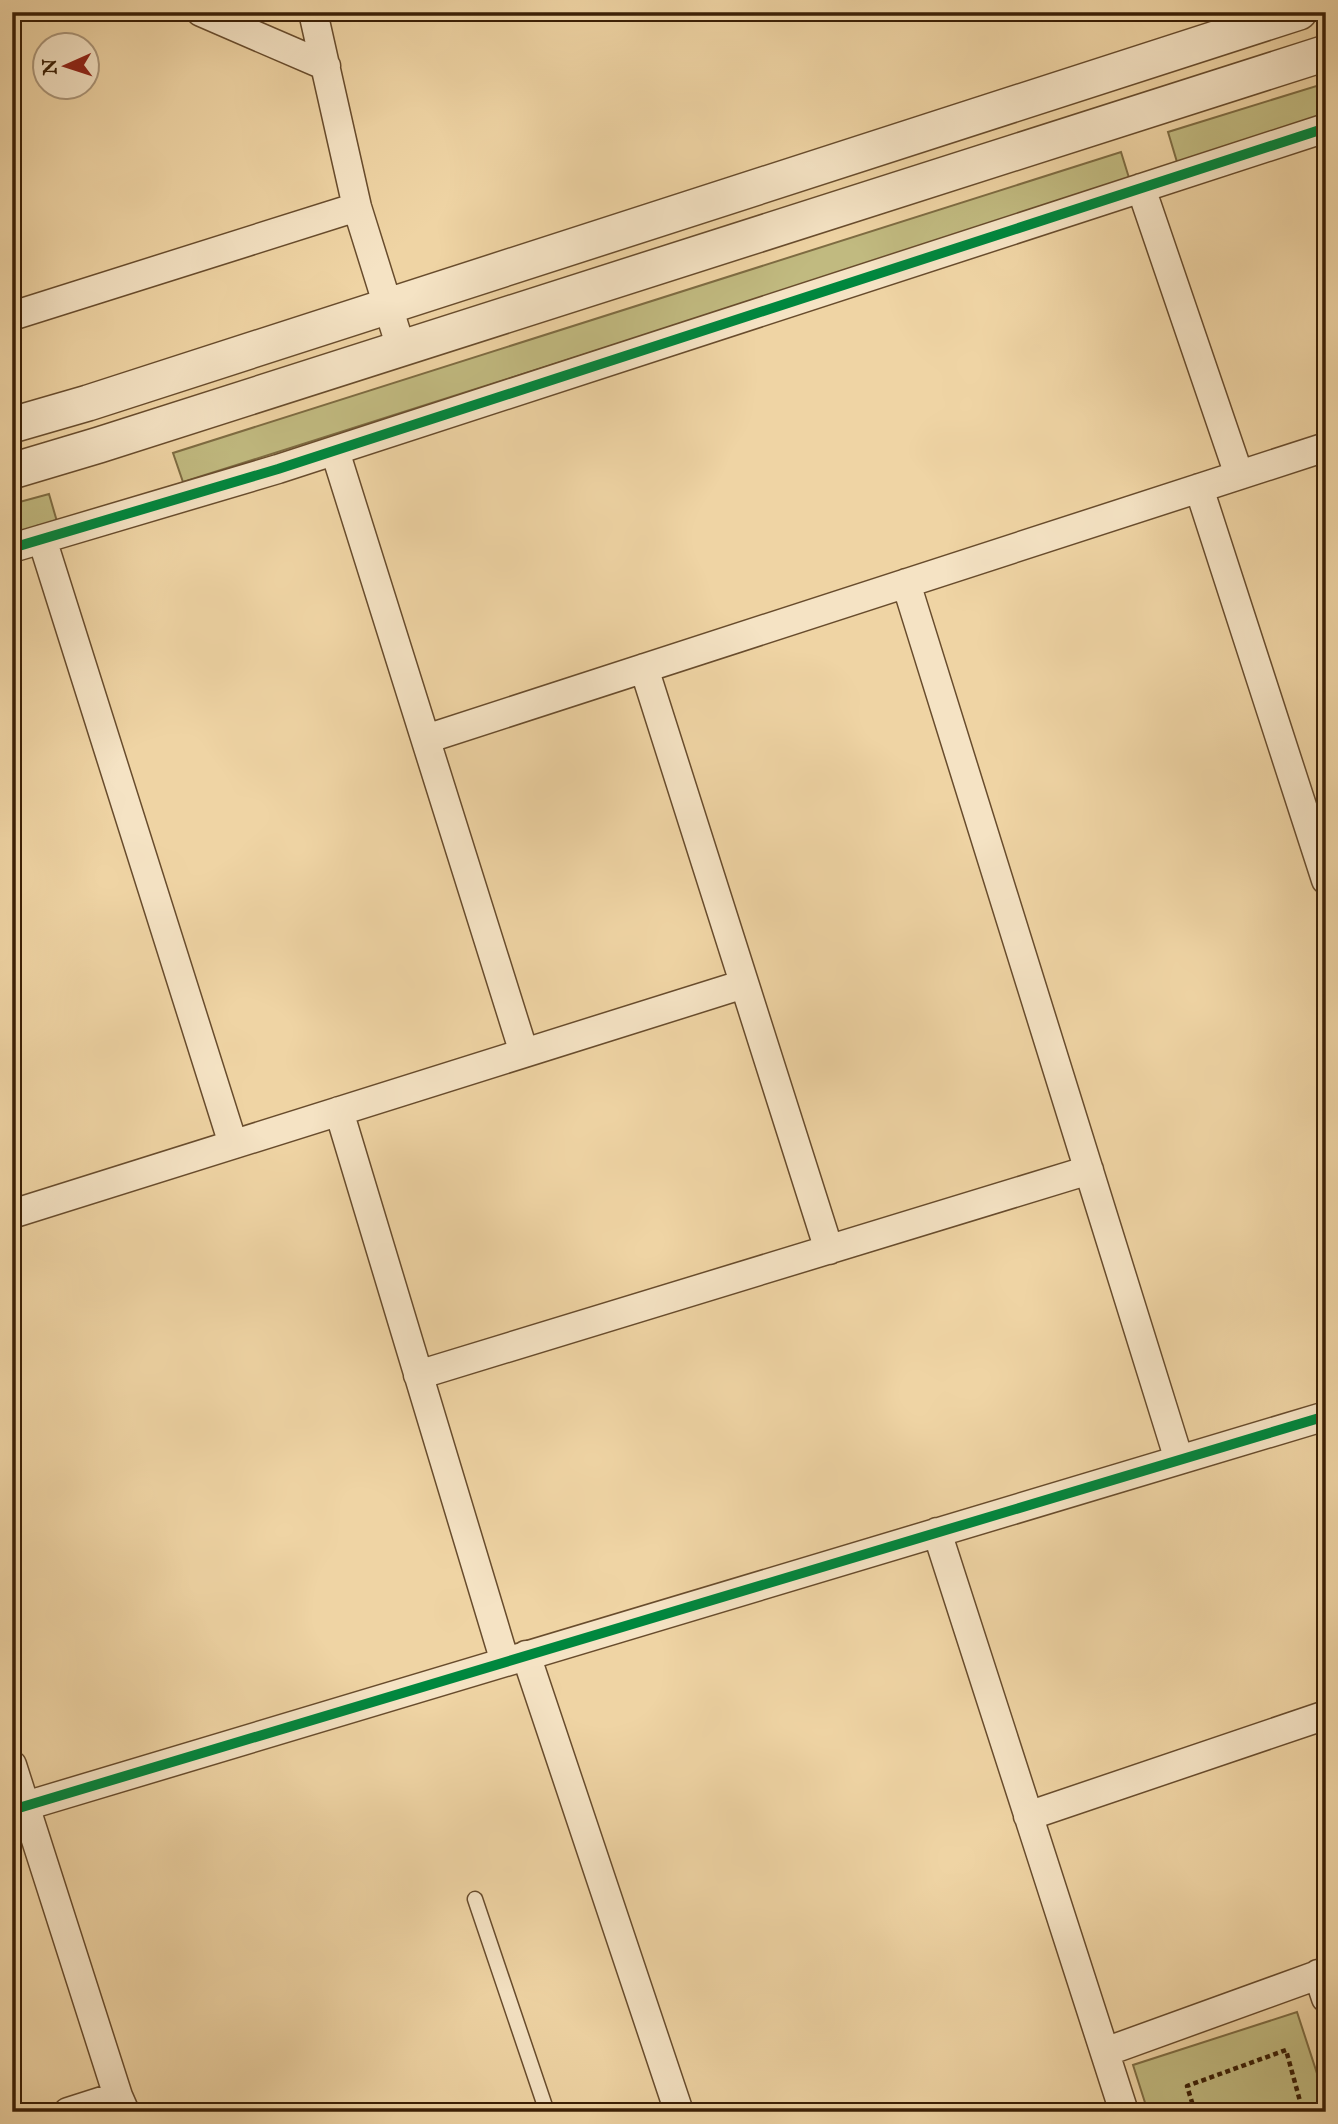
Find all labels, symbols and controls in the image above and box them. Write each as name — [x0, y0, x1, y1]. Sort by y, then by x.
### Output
north arrow — [32, 32, 102, 102]
text: N — [39, 57, 63, 77]

